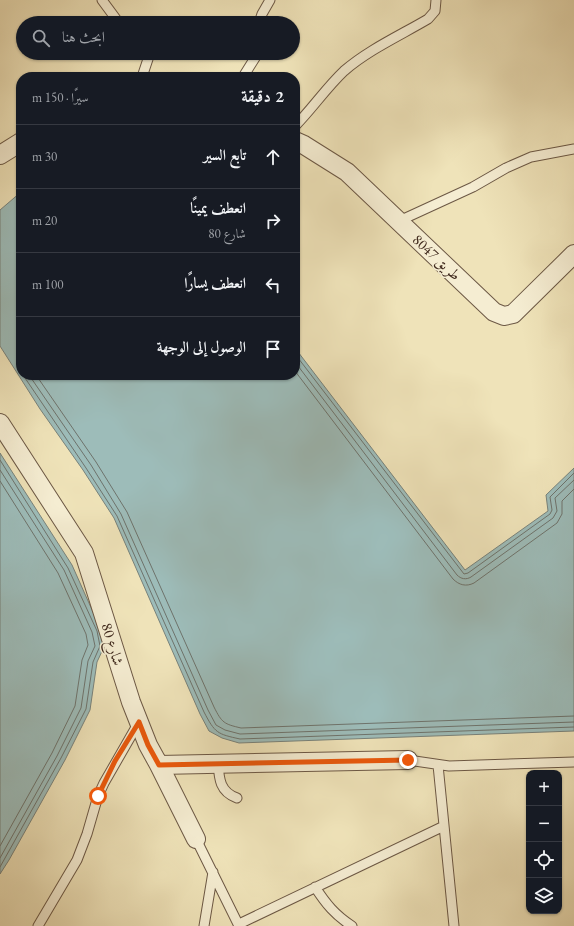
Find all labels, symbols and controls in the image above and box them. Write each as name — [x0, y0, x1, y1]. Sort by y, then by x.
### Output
search box — [16, 16, 300, 60]
icon: search — [30, 27, 52, 49]
text: ابحث هنا — [62, 27, 105, 46]
text: 2 دقيقة — [241, 85, 284, 107]
text: سيرًا · 150 m — [32, 89, 89, 106]
text: تابع السير — [203, 145, 246, 164]
icon: ahead — [262, 146, 284, 168]
text: 30 m — [32, 148, 57, 165]
text: انعطف يمينًا — [190, 198, 246, 217]
icon: right — [262, 210, 284, 232]
text: 20 m — [32, 212, 57, 229]
text: شارع 80 — [208, 225, 246, 242]
street label: طريق 8047 — [408, 230, 465, 285]
text: انعطف يسارًا — [184, 273, 246, 292]
icon: left — [262, 274, 284, 296]
text: 100 m — [32, 276, 63, 293]
text: الوصول إلى الوجهة — [157, 337, 246, 356]
icon: arrive — [262, 338, 284, 360]
street label: شارع 80 — [94, 620, 128, 669]
route end — [399, 751, 417, 769]
map controls — [526, 770, 562, 914]
button: + — [526, 770, 562, 806]
route start — [89, 787, 107, 805]
button: − — [526, 806, 562, 842]
button: locate — [526, 842, 562, 878]
button: layers — [526, 878, 562, 914]

